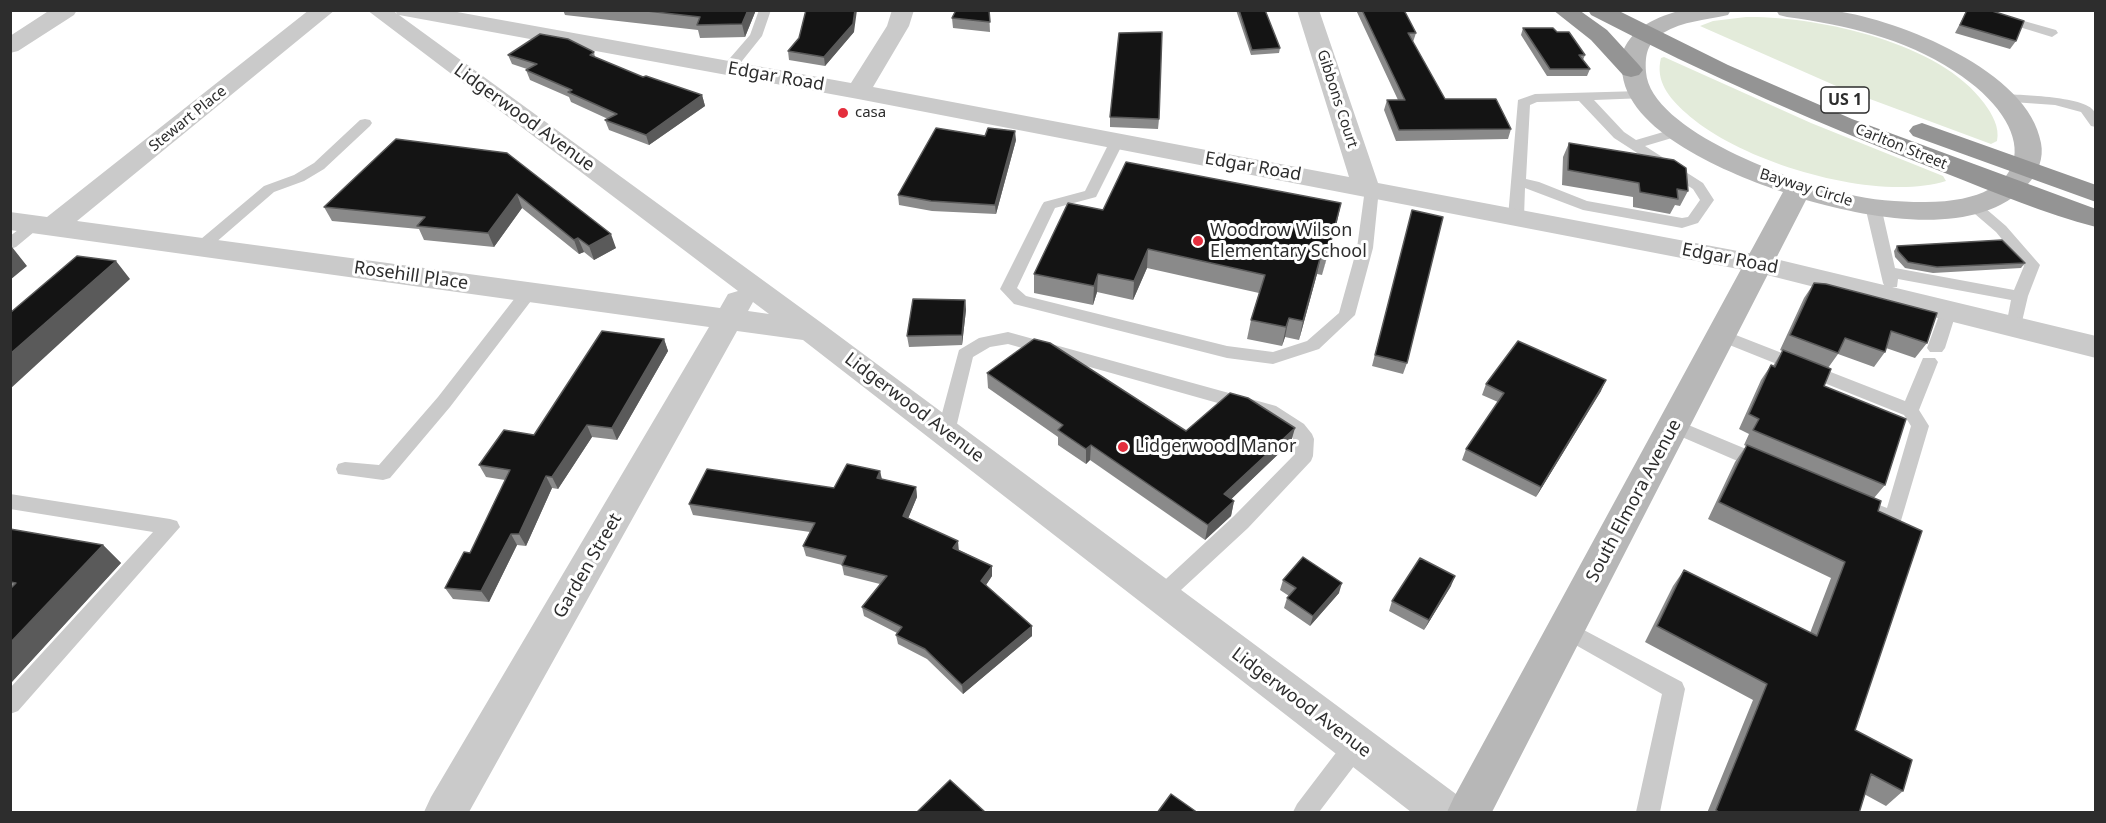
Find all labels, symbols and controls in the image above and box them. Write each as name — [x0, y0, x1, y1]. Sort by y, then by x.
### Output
street label: Gibbons Court — [1313, 48, 1361, 150]
street label: Edgar Road — [726, 58, 826, 96]
street label: Lidgerwood Avenue — [449, 60, 599, 176]
street label: Stewart Place — [146, 82, 230, 156]
road number: US 1 — [1821, 87, 1869, 113]
place label: casa — [855, 104, 886, 122]
marker: casa — [836, 106, 850, 120]
street label: Carlton Street — [1852, 120, 1950, 174]
street label: Edgar Road — [1203, 148, 1303, 186]
street label: Bayway Circle — [1757, 165, 1855, 211]
place label: Woodrow Wilson Elementary School — [1210, 220, 1367, 262]
marker: Woodrow Wilson Elementary School — [1191, 234, 1205, 248]
street label: Edgar Road — [1680, 239, 1780, 279]
street label: Rosehill Place — [353, 257, 469, 295]
street label: Lidgerwood Avenue — [840, 349, 988, 467]
street label: South Elmora Avenue — [1582, 416, 1686, 586]
place label: Lidgerwood Manor — [1135, 436, 1296, 458]
marker: Lidgerwood Manor — [1116, 440, 1130, 454]
street label: Garden Street — [549, 510, 627, 622]
street label: Lidgerwood Avenue — [1227, 644, 1375, 762]

